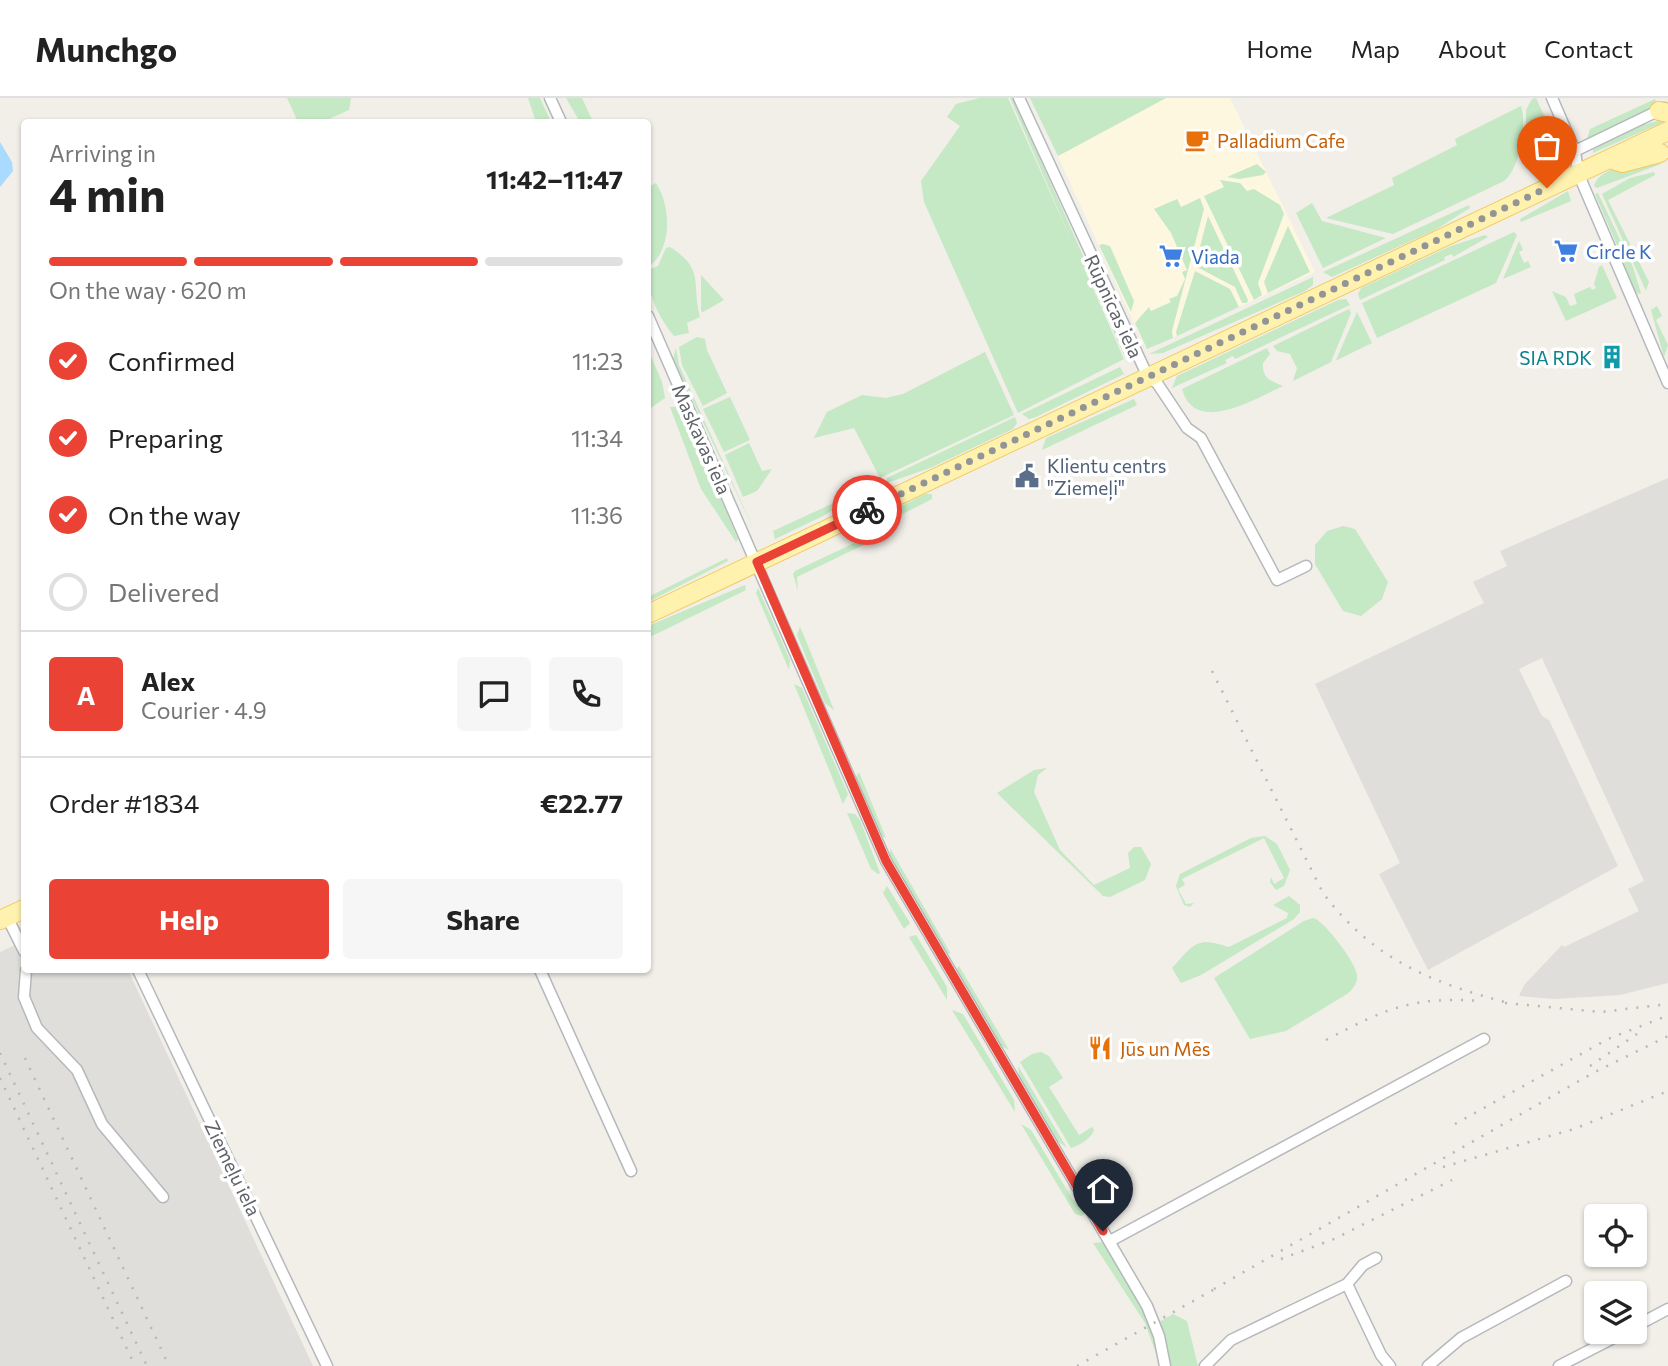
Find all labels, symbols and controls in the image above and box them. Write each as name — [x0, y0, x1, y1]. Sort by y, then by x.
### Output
text: Munchgo — [35, 28, 177, 69]
text: Home — [1247, 34, 1313, 63]
text: Map — [1351, 34, 1400, 63]
text: About — [1438, 34, 1506, 63]
text: Contact — [1544, 34, 1633, 63]
pin — [1517, 116, 1577, 188]
cafe icon: Palladium Cafe — [1183, 126, 1211, 154]
icon: bag — [1528, 127, 1566, 165]
place label: Palladium Cafe — [1217, 129, 1345, 152]
text: Arriving in — [49, 139, 156, 167]
text: 11:42–11:47 — [486, 163, 623, 194]
text: 4 min — [49, 165, 166, 221]
supermarket icon: Circle K — [1552, 237, 1580, 265]
place label: Circle K — [1586, 240, 1652, 263]
supermarket icon: Viada — [1157, 242, 1185, 270]
place label: Viada — [1191, 245, 1240, 268]
street label: Rūpnīcas iela — [1080, 251, 1148, 361]
text: On the way · 620 m — [49, 276, 247, 304]
icon: check — [49, 342, 87, 380]
building icon: SIA RDK — [1598, 343, 1626, 371]
text: Confirmed — [108, 345, 235, 376]
place label: SIA RDK — [1519, 346, 1592, 369]
text: 11:23 — [572, 347, 623, 375]
street label: Maskavas iela — [667, 380, 737, 498]
icon: check — [49, 419, 87, 457]
text: Preparing — [108, 422, 223, 453]
text: 11:34 — [571, 424, 623, 452]
place label: Klientu centrs "Ziemeļi" — [1047, 454, 1166, 501]
public building icon: Klientu centrs "Ziemeļi" — [1013, 462, 1041, 490]
courier — [832, 475, 902, 545]
icon: bike — [848, 491, 886, 529]
icon: check — [49, 496, 87, 534]
text: On the way — [108, 499, 241, 530]
text: 11:36 — [571, 501, 623, 529]
text: Delivered — [108, 576, 219, 607]
button: chat — [457, 657, 531, 731]
button: phone — [549, 657, 623, 731]
text: Alex — [141, 665, 195, 696]
text: A — [77, 679, 95, 710]
text: Courier · 4.9 — [141, 696, 267, 724]
text: Order #1834 — [49, 787, 199, 818]
text: €22.77 — [540, 787, 623, 818]
button: Help — [49, 879, 329, 959]
button: Share — [343, 879, 623, 959]
restaurant icon: Jūs un Mēs — [1086, 1034, 1114, 1062]
place label: Jūs un Mēs — [1120, 1037, 1210, 1060]
street label: Ziemeļu iela — [198, 1117, 266, 1220]
pin — [1073, 1159, 1133, 1231]
icon: home — [1084, 1170, 1122, 1208]
map controls — [1584, 1204, 1647, 1344]
button: locate — [1584, 1204, 1647, 1267]
button: layers — [1584, 1281, 1647, 1344]

